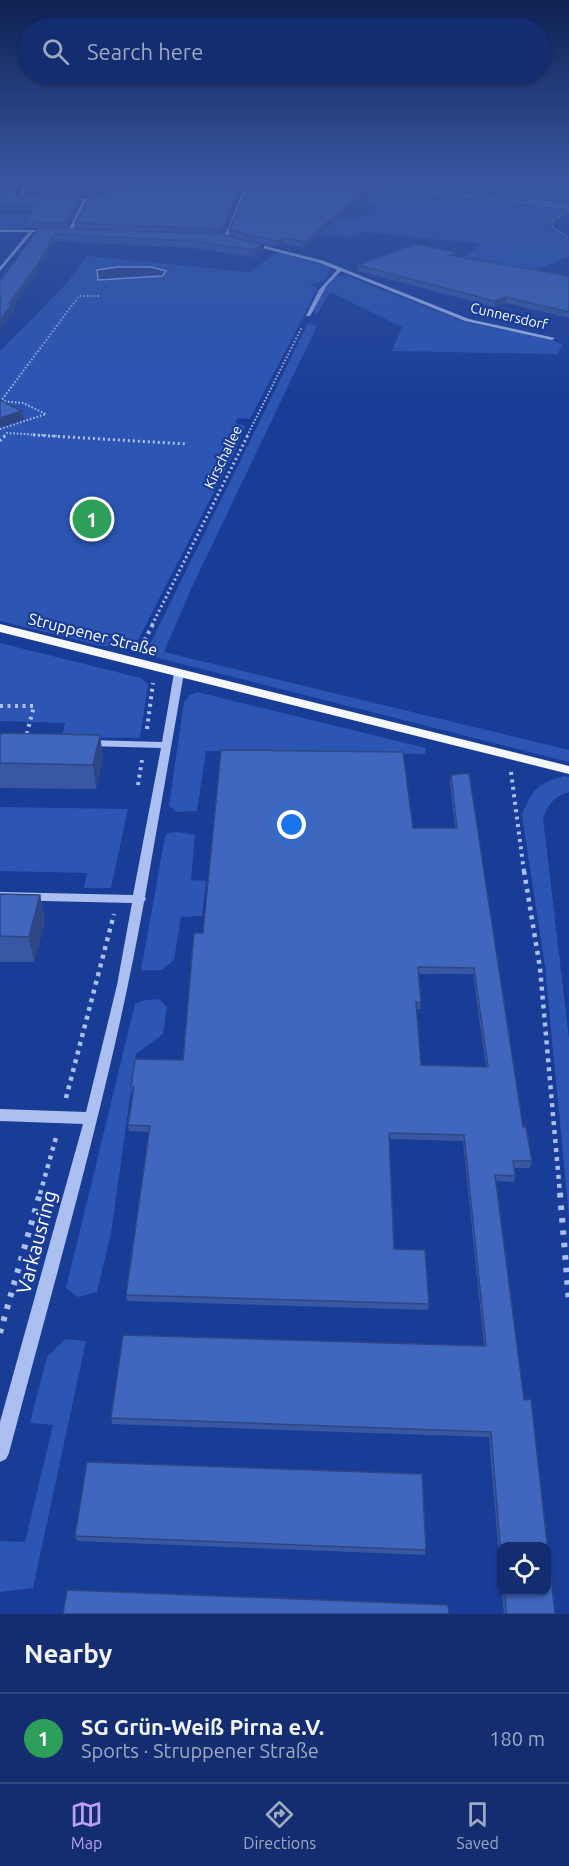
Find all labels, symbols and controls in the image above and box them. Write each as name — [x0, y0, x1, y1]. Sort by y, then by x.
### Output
search box — [18, 18, 551, 84]
icon: search — [39, 35, 72, 68]
text: Search here — [87, 39, 203, 64]
street label: Cunnersdorf — [469, 299, 550, 333]
street label: Kirschallee — [201, 423, 245, 491]
pin: 1 — [72, 496, 112, 542]
street label: Struppener Straße — [27, 609, 159, 659]
your location — [277, 810, 306, 839]
street label: Varkausring — [11, 1188, 61, 1296]
map controls — [497, 1542, 551, 1596]
button: locate — [497, 1542, 551, 1596]
text: Nearby — [24, 1639, 112, 1668]
text: SG Grün-Weiß Pirna e.V. — [81, 1714, 324, 1739]
text: 1 — [38, 1727, 49, 1750]
text: 180 m — [489, 1727, 545, 1750]
text: Sports · Struppener Straße — [81, 1739, 319, 1762]
tab: Map — [70, 1798, 103, 1852]
tab: Directions — [243, 1798, 316, 1852]
tab: Saved — [456, 1798, 499, 1852]

